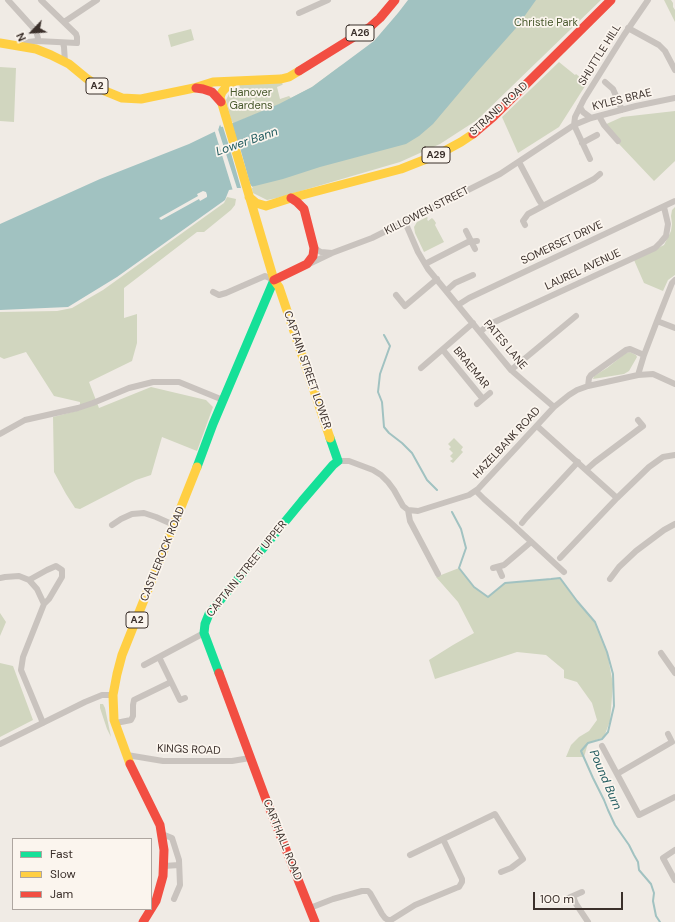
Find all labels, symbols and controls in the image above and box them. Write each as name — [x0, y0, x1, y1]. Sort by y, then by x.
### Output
north arrow — [12, 12, 52, 52]
park label: Christie Park — [514, 16, 578, 30]
street label: SHUTTLE HILL — [576, 22, 624, 88]
road number: A26 — [346, 25, 374, 41]
text: N — [13, 30, 29, 44]
road number: A2 — [86, 78, 108, 94]
street label: STRAND ROAD — [467, 79, 531, 139]
park label: Hanover Gardens — [229, 86, 273, 112]
street label: KYLES BRAE — [591, 86, 653, 114]
water label: Lower Bann — [214, 125, 280, 159]
road number: A29 — [422, 147, 450, 163]
street label: KILLOWEN STREET — [383, 184, 471, 238]
street label: SOMERSET DRIVE — [519, 218, 605, 268]
street label: LAUREL AVENUE — [543, 247, 623, 293]
street label: CAPTAIN STREET LOWER — [281, 309, 333, 431]
street label: PATES LANE — [481, 318, 529, 372]
street label: BRAEMAR — [450, 345, 492, 391]
street label: HAZELBANK ROAD — [470, 405, 544, 481]
street label: CASTLEROCK ROAD — [138, 505, 188, 603]
street label: CAPTAIN STREET UPPER — [204, 518, 290, 620]
road number: A2 — [126, 612, 148, 628]
street label: KINGS ROAD — [157, 742, 221, 758]
water label: Pound Burn — [586, 748, 624, 812]
street label: CARTHALL ROAD — [260, 797, 304, 883]
legend — [12, 838, 152, 910]
text: Fast — [50, 846, 73, 862]
text: Slow — [50, 866, 76, 882]
scale bar — [535, 884, 625, 910]
text: Jam — [50, 886, 73, 902]
text: 100 m — [540, 891, 574, 907]

